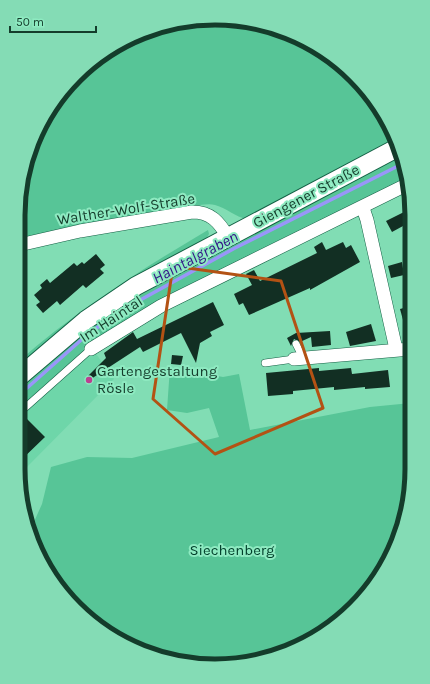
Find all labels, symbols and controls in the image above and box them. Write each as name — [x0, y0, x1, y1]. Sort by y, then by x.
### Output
scale bar — [10, 8, 96, 34]
text: 50 m — [16, 15, 44, 29]
street label: Giengener Straße — [250, 160, 362, 232]
street label: Walther-Wolf-Straße — [56, 189, 196, 229]
water label: Haintalgraben — [149, 226, 241, 288]
street label: Im Haintal — [76, 292, 146, 346]
place label: Gartengestaltung Rösle — [97, 362, 218, 397]
marker: Gartengestaltung Rösle — [84, 375, 94, 385]
park label: Siechenberg — [189, 541, 275, 559]

